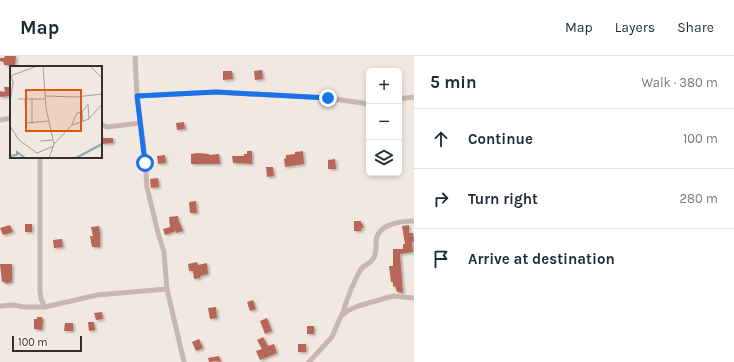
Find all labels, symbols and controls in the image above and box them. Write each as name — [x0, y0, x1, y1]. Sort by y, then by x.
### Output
text: Map — [20, 17, 59, 39]
text: Map — [565, 19, 593, 36]
text: Layers — [615, 19, 655, 36]
text: Share — [677, 19, 714, 36]
inset map — [10, 66, 102, 158]
map controls — [366, 68, 402, 176]
button: + — [366, 68, 402, 104]
text: 5 min — [430, 72, 477, 92]
text: Walk · 380 m — [642, 75, 718, 90]
route end — [319, 89, 337, 107]
button: − — [366, 104, 402, 140]
icon: ahead — [430, 128, 452, 150]
text: Continue — [468, 130, 533, 148]
text: 100 m — [683, 131, 718, 146]
button: layers — [366, 140, 402, 176]
route start — [136, 154, 154, 172]
icon: right — [430, 188, 452, 210]
text: Turn right — [468, 190, 538, 208]
text: 280 m — [680, 191, 718, 206]
icon: arrive — [430, 248, 452, 270]
text: Arrive at destination — [468, 250, 615, 268]
scale bar — [12, 334, 82, 353]
text: 100 m — [18, 336, 48, 349]

